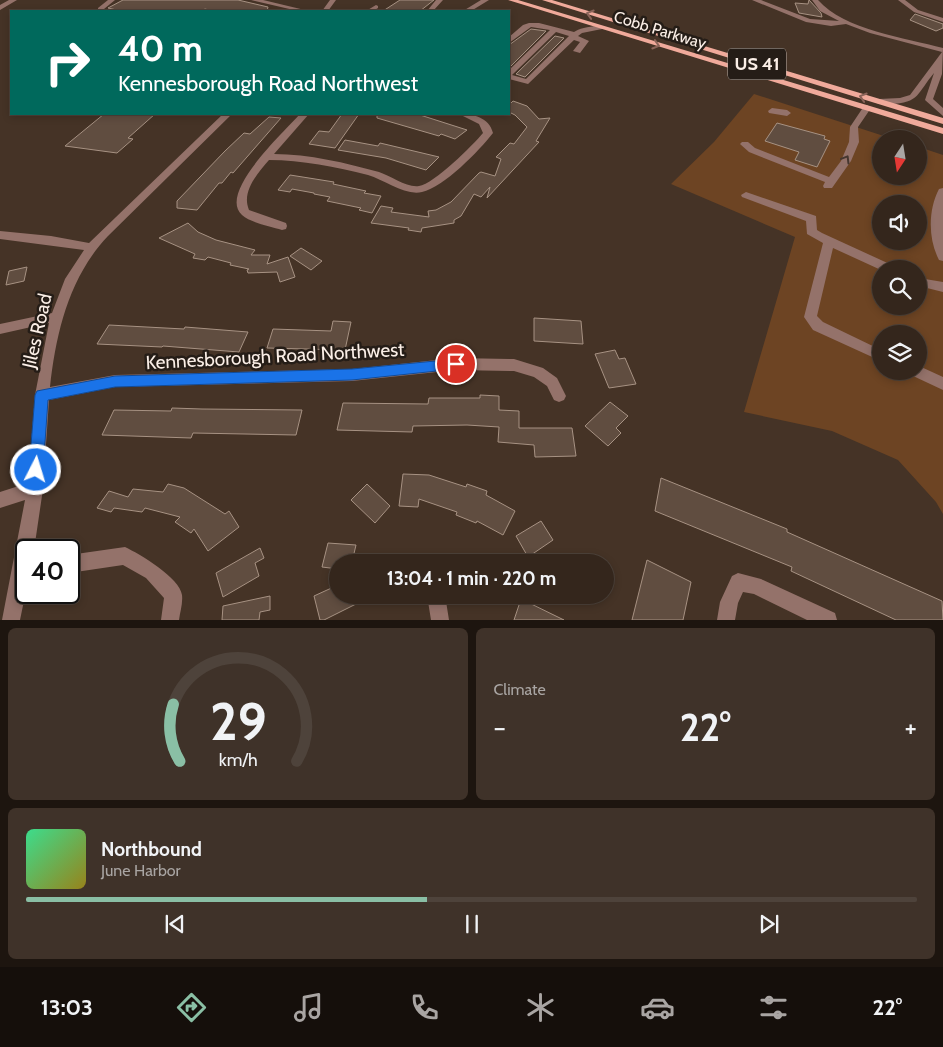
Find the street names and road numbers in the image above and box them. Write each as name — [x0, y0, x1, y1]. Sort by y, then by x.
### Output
street label: Cobb Parkway — [612, 7, 708, 53]
road number: US 41 — [728, 49, 786, 80]
street label: Jiles Road — [17, 291, 57, 372]
street label: Kennesborough Road Northwest — [145, 338, 406, 374]

